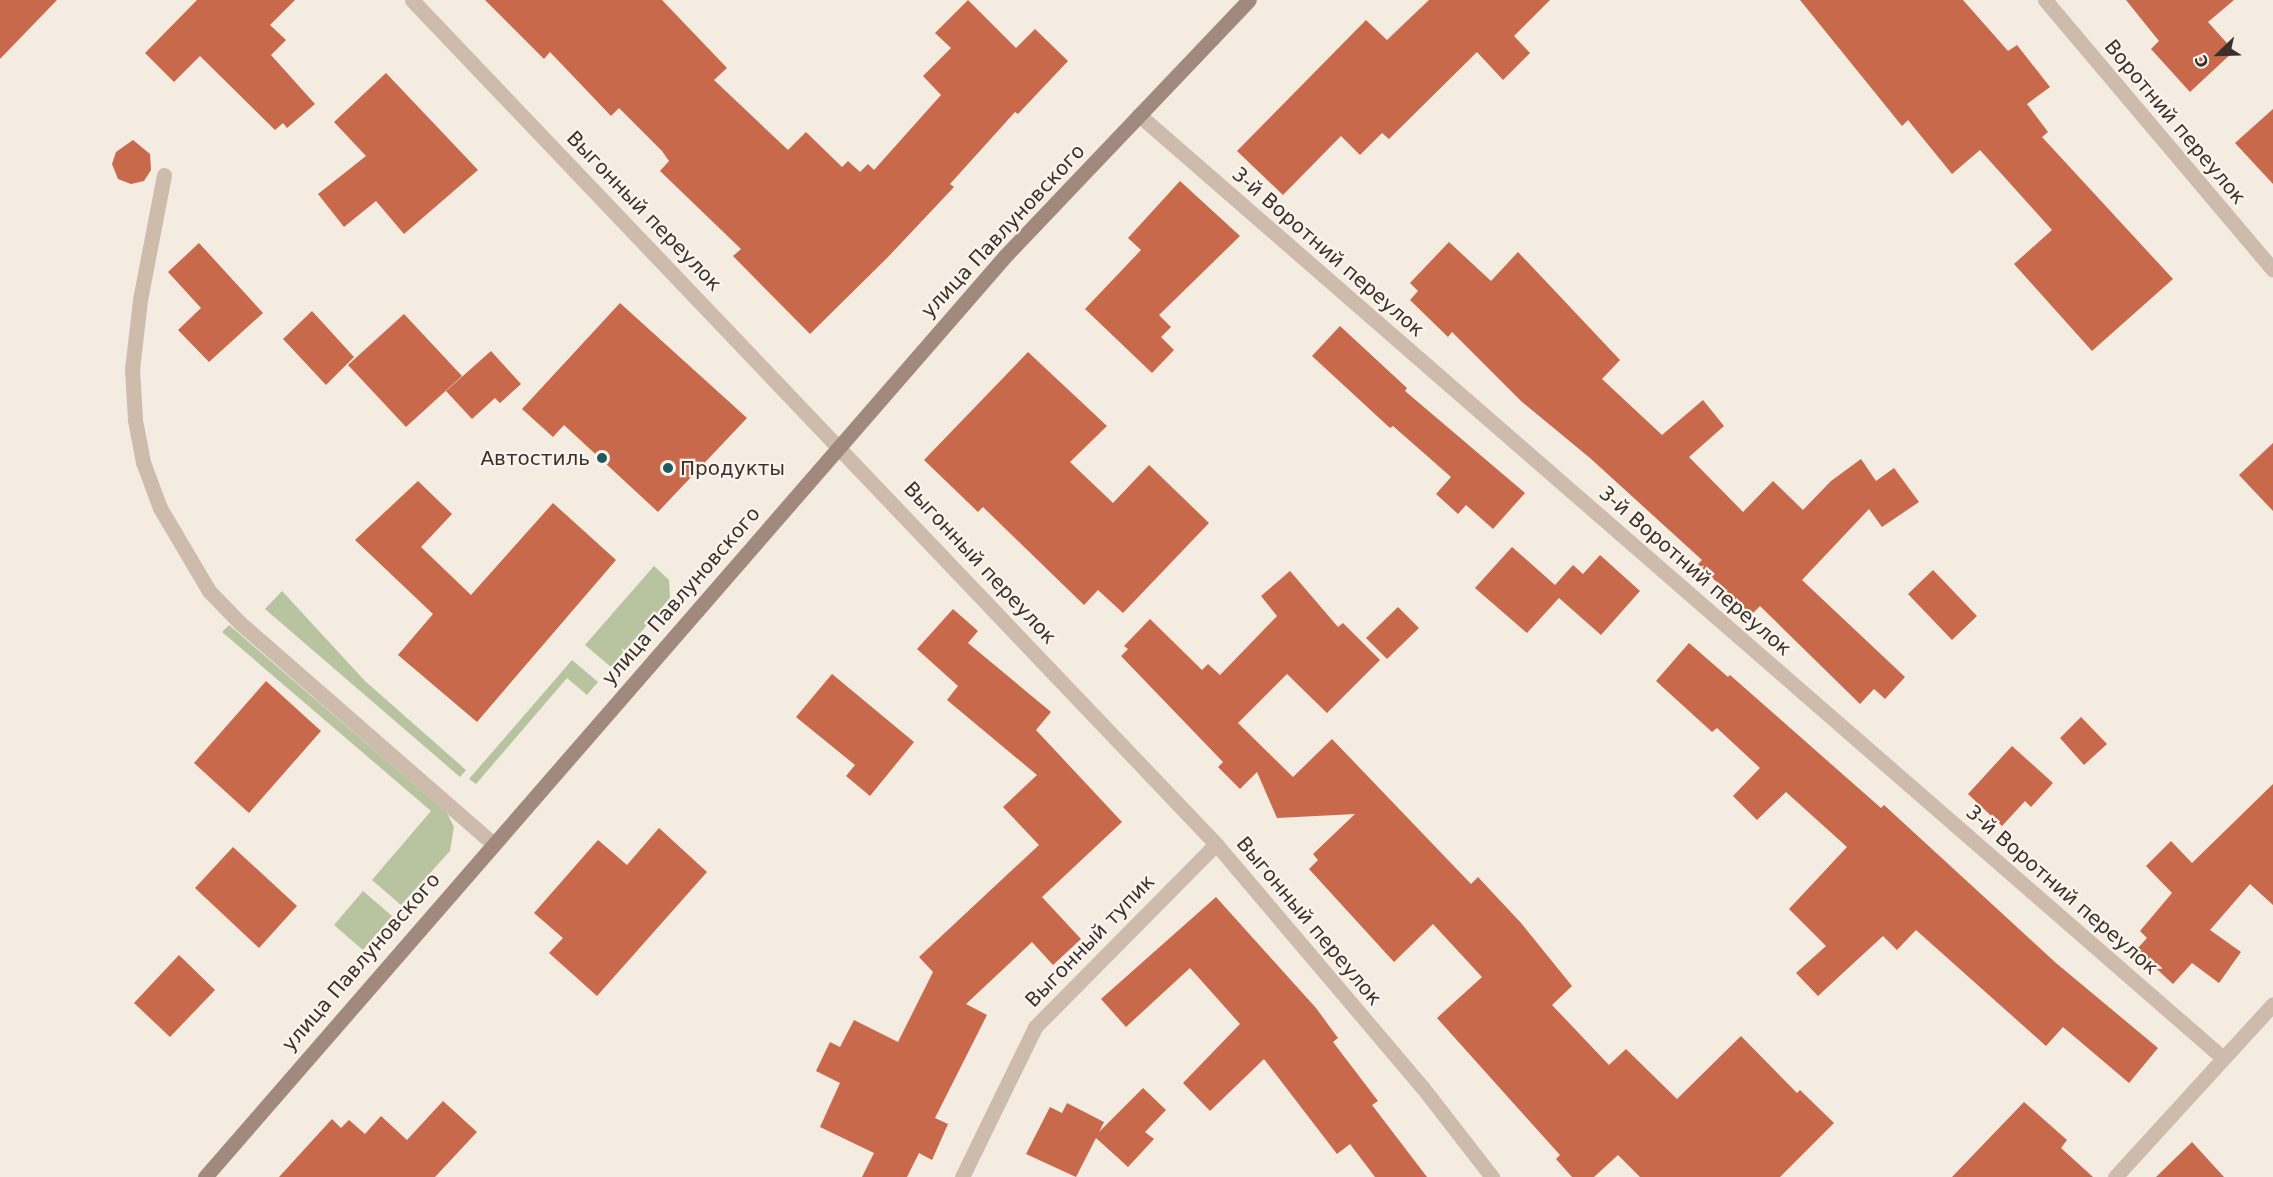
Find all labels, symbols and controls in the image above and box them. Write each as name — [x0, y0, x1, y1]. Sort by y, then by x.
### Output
north arrow — [2189, 24, 2249, 84]
street label: Воротний переулок — [2099, 35, 2251, 209]
text: С — [2191, 52, 2213, 70]
street label: Выгонный переулок — [561, 126, 727, 296]
street label: улица Павлуновского — [916, 139, 1090, 323]
street label: 3-й Воротний переулок — [1227, 162, 1429, 342]
place label: Автостиль — [480, 446, 590, 470]
marker: Автостиль — [595, 451, 609, 465]
place label: Продукты — [680, 456, 785, 480]
marker: Продукты — [661, 461, 675, 475]
street label: Выгонный переулок — [899, 477, 1061, 649]
street label: 3-й Воротний переулок — [1594, 481, 1796, 661]
street label: улица Павлуновского — [597, 502, 765, 690]
street label: 3-й Воротний переулок — [1961, 800, 2163, 980]
street label: Выгонный переулок — [1231, 832, 1387, 1010]
street label: улица Павлуновского — [277, 868, 445, 1056]
street label: Выгонный тупик — [1021, 870, 1159, 1012]

